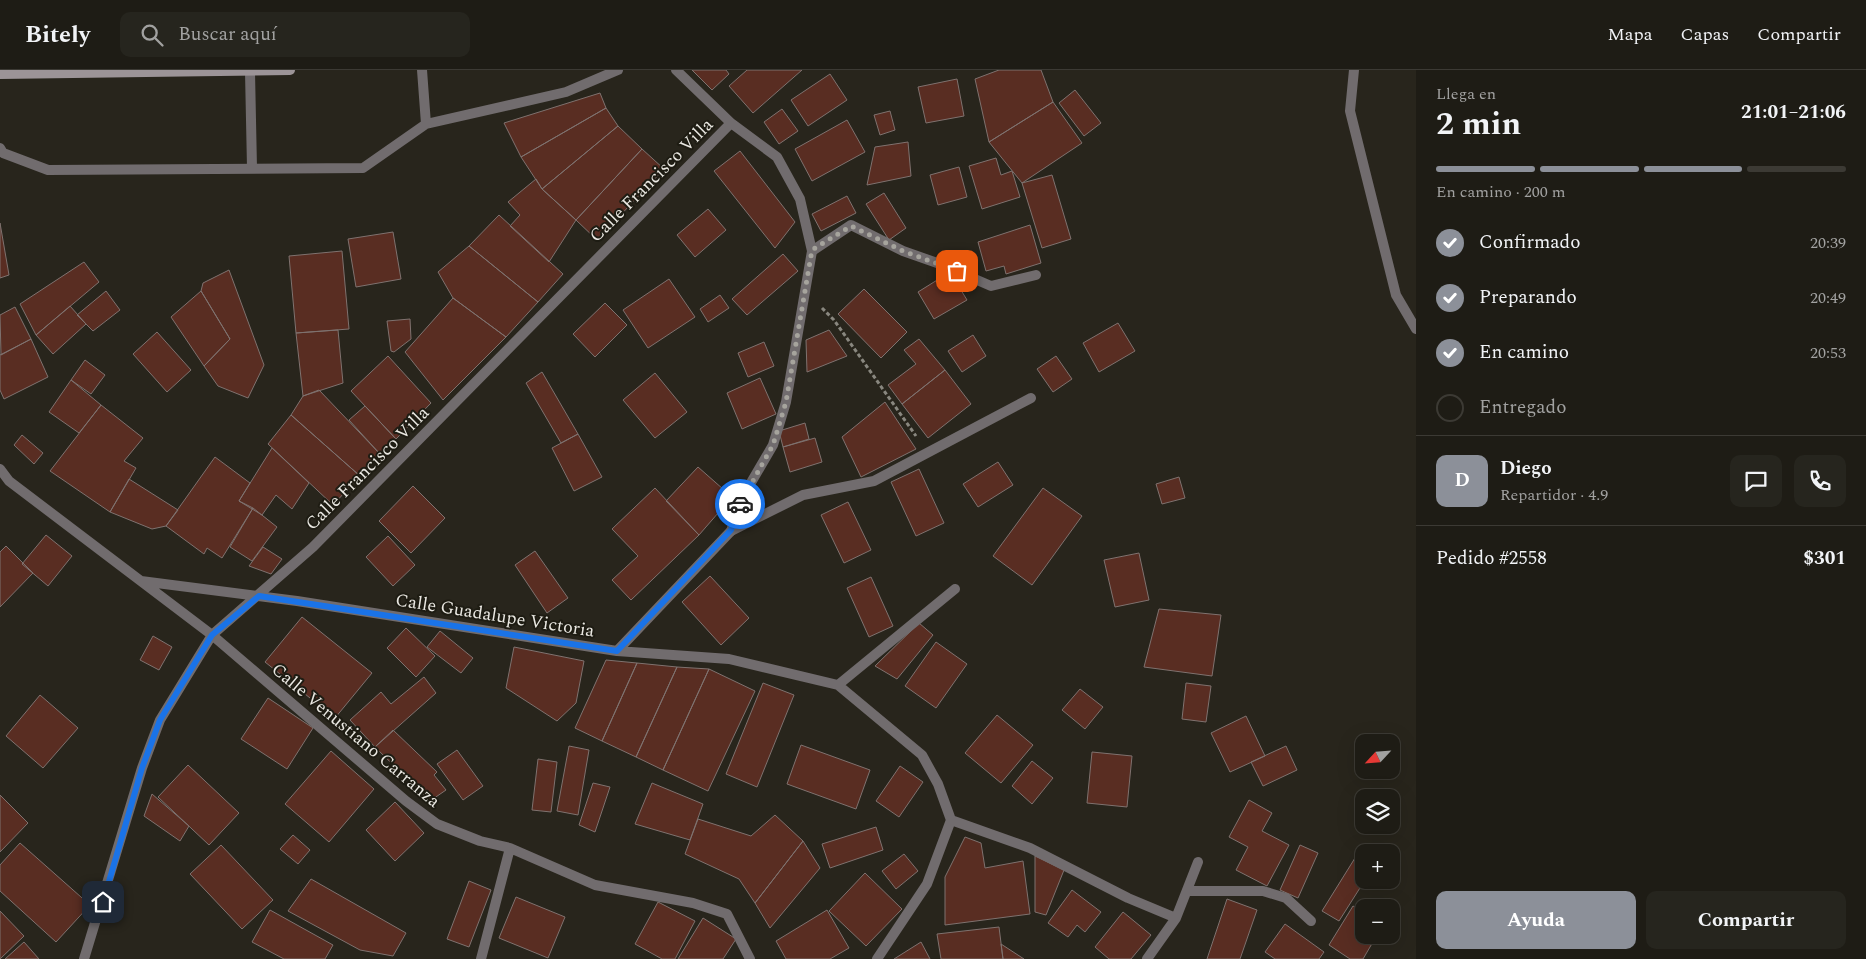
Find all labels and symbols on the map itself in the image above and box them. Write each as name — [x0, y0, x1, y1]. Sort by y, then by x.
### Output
street label: Calle Francisco Villa — [583, 112, 720, 249]
pin — [936, 250, 978, 292]
street label: Calle Francisco Villa — [299, 400, 436, 537]
courier — [715, 479, 765, 529]
street label: Calle Guadalupe Victoria — [393, 586, 597, 645]
street label: Calle Venustiano Carranza — [265, 656, 446, 814]
north arrow — [1355, 734, 1400, 779]
pin — [82, 881, 124, 923]

